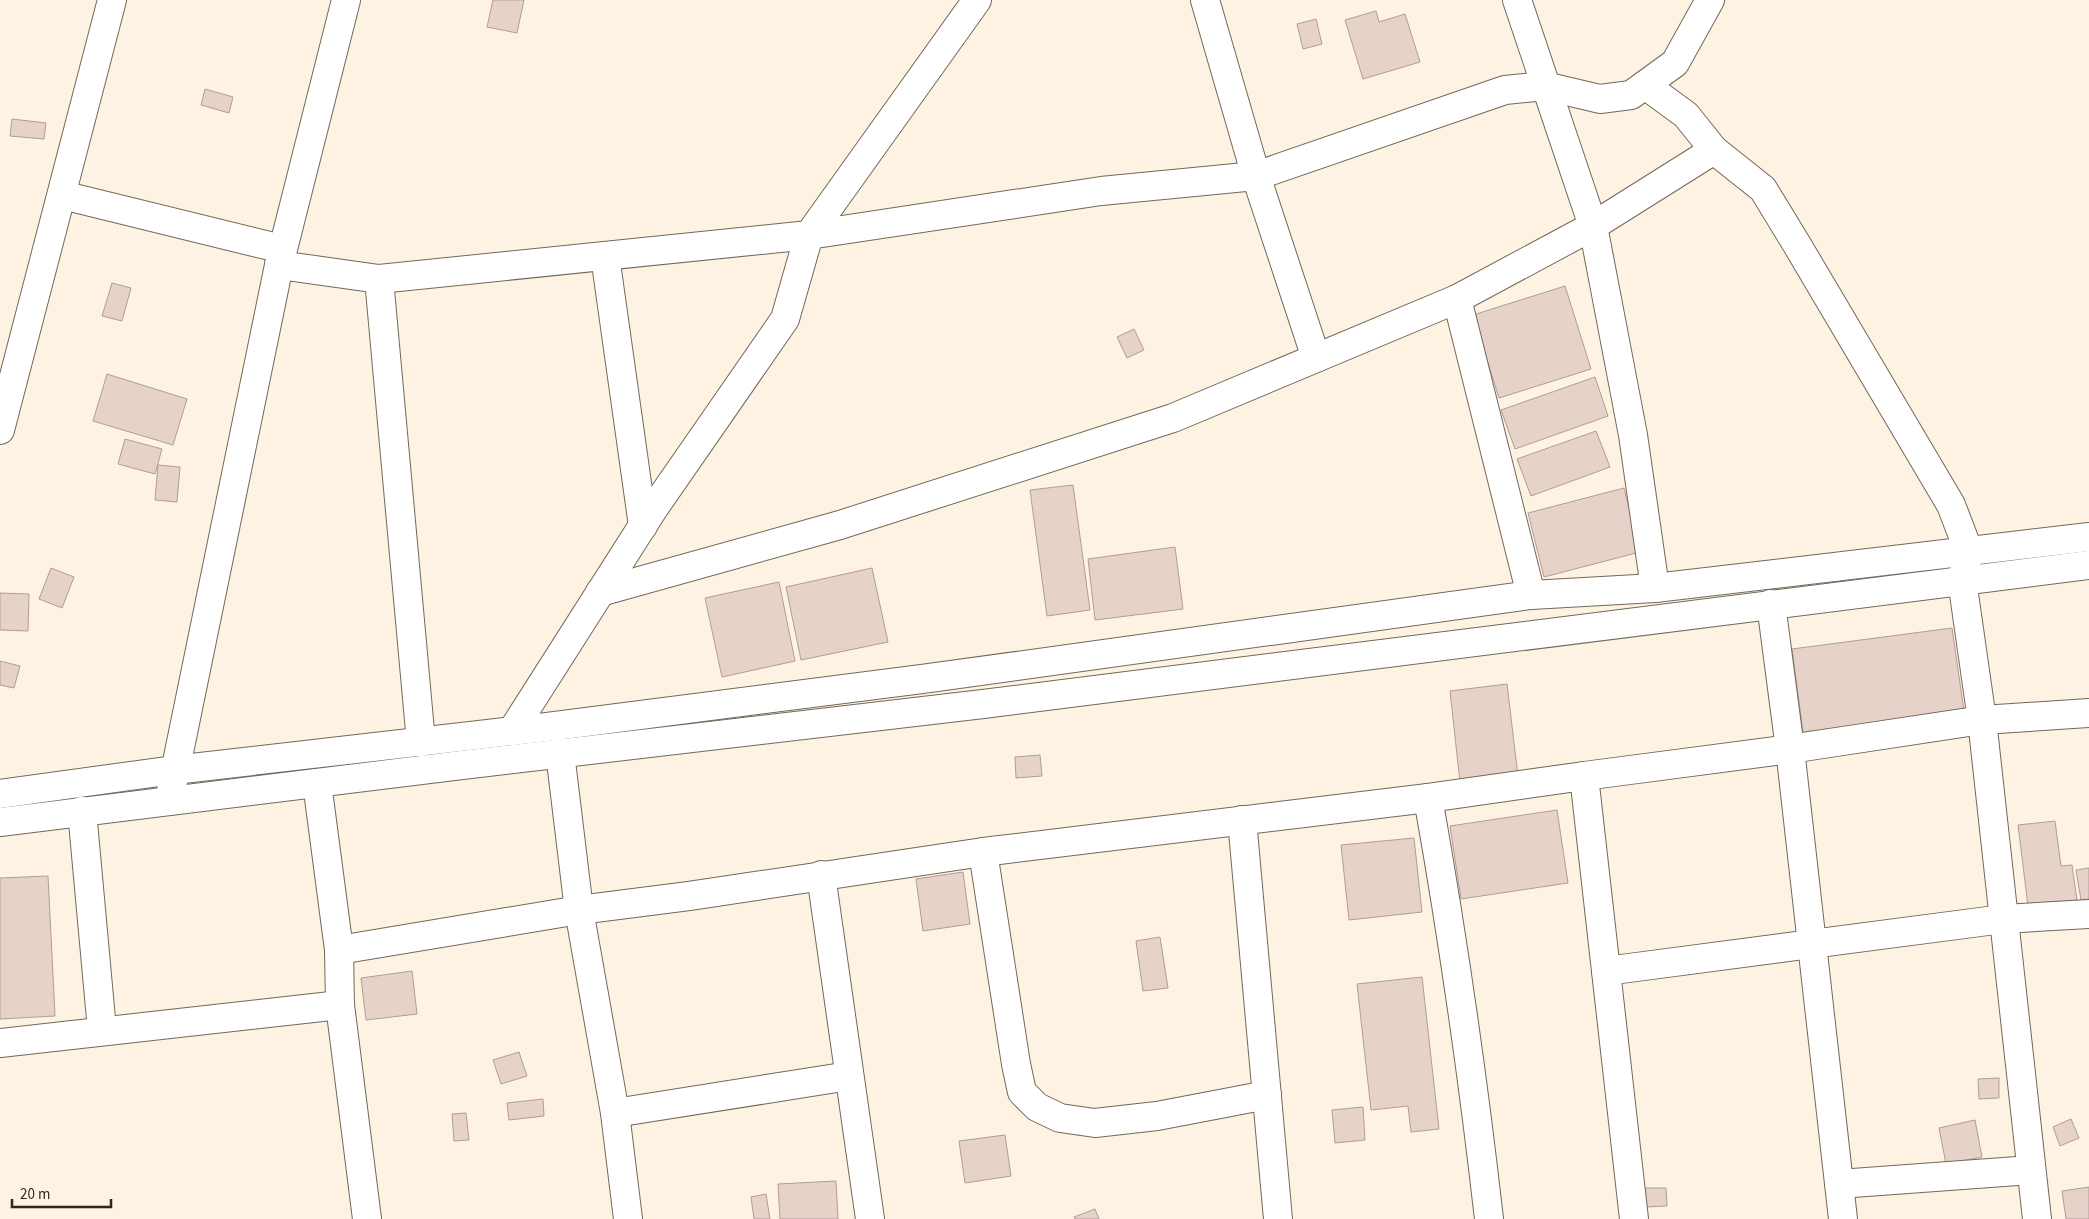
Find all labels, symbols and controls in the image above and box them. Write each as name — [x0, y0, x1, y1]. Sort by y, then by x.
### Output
scale bar — [12, 1176, 111, 1208]
text: 20 m — [20, 1184, 50, 1205]

